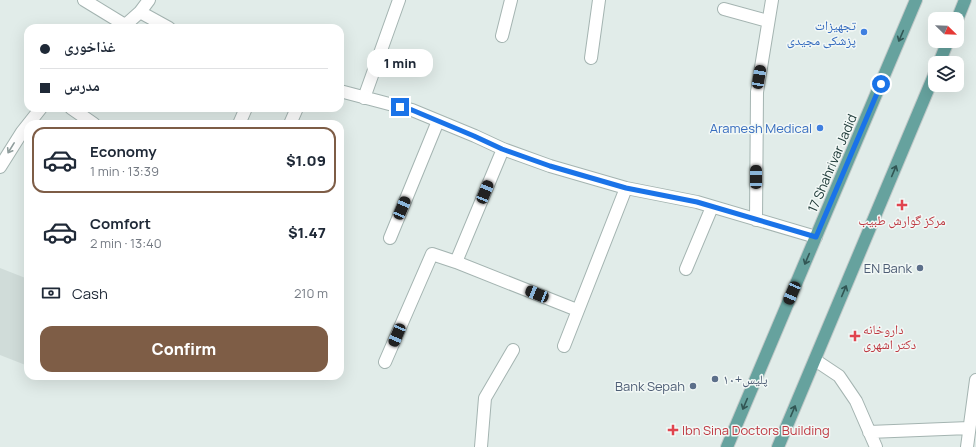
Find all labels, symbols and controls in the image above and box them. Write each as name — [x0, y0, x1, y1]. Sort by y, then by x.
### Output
north arrow — [928, 12, 964, 48]
map controls — [928, 12, 964, 92]
place label: تجهیزات پزشکی مجیدی — [787, 16, 856, 49]
marker: تجهیزات پزشکی مجیدی — [859, 27, 869, 37]
one-way arrow — [897, 29, 904, 41]
text: غذاخوری — [64, 36, 116, 57]
callout: 1 min — [367, 49, 433, 77]
text: 1 min — [384, 54, 416, 72]
button: layers — [928, 56, 964, 92]
car — [751, 64, 767, 90]
text: مدرس — [64, 75, 100, 96]
route start — [872, 75, 890, 93]
route end — [391, 98, 409, 116]
street label: 17 Shahrivar Jadid — [803, 111, 861, 215]
place label: Aramesh Medical — [710, 119, 812, 137]
marker: Aramesh Medical — [815, 123, 825, 133]
text: Economy — [90, 141, 157, 162]
one-way arrow — [7, 142, 15, 154]
icon: car — [42, 142, 78, 178]
text: $1.09 — [286, 150, 326, 171]
text: 1 min · 13:39 — [90, 162, 159, 180]
car — [750, 165, 762, 189]
one-way arrow — [891, 166, 898, 178]
car — [475, 179, 495, 205]
car — [392, 195, 412, 221]
marker: مرکز گوارش طبیب — [896, 199, 908, 211]
place label: مرکز گوارش طبیب — [858, 211, 946, 229]
text: Comfort — [90, 213, 151, 234]
icon: car — [42, 214, 78, 250]
text: $1.47 — [288, 222, 326, 243]
text: 2 min · 13:40 — [90, 234, 162, 252]
one-way arrow — [803, 252, 810, 264]
place label: EN Bank — [864, 259, 913, 277]
marker: EN Bank — [915, 263, 925, 273]
car — [782, 280, 802, 306]
icon: cash — [40, 282, 62, 304]
text: Cash — [72, 283, 108, 304]
text: 210 m — [294, 284, 328, 302]
car — [524, 284, 550, 304]
one-way arrow — [841, 286, 848, 298]
place label: داروخانه دکتر اشهری — [863, 320, 916, 353]
car — [387, 322, 407, 348]
button: Confirm — [40, 326, 328, 372]
marker: داروخانه دکتر اشهری — [850, 331, 860, 341]
place label: پلیس+۱۰ — [723, 370, 768, 388]
marker: پلیس+۱۰ — [710, 374, 720, 384]
place label: Bank Sepah — [615, 377, 685, 395]
marker: Bank Sepah — [688, 381, 698, 391]
one-way arrow — [741, 398, 748, 410]
one-way arrow — [790, 406, 797, 418]
place label: Ibn Sina Doctors Building — [682, 421, 830, 439]
marker: Ibn Sina Doctors Building — [667, 424, 679, 436]

